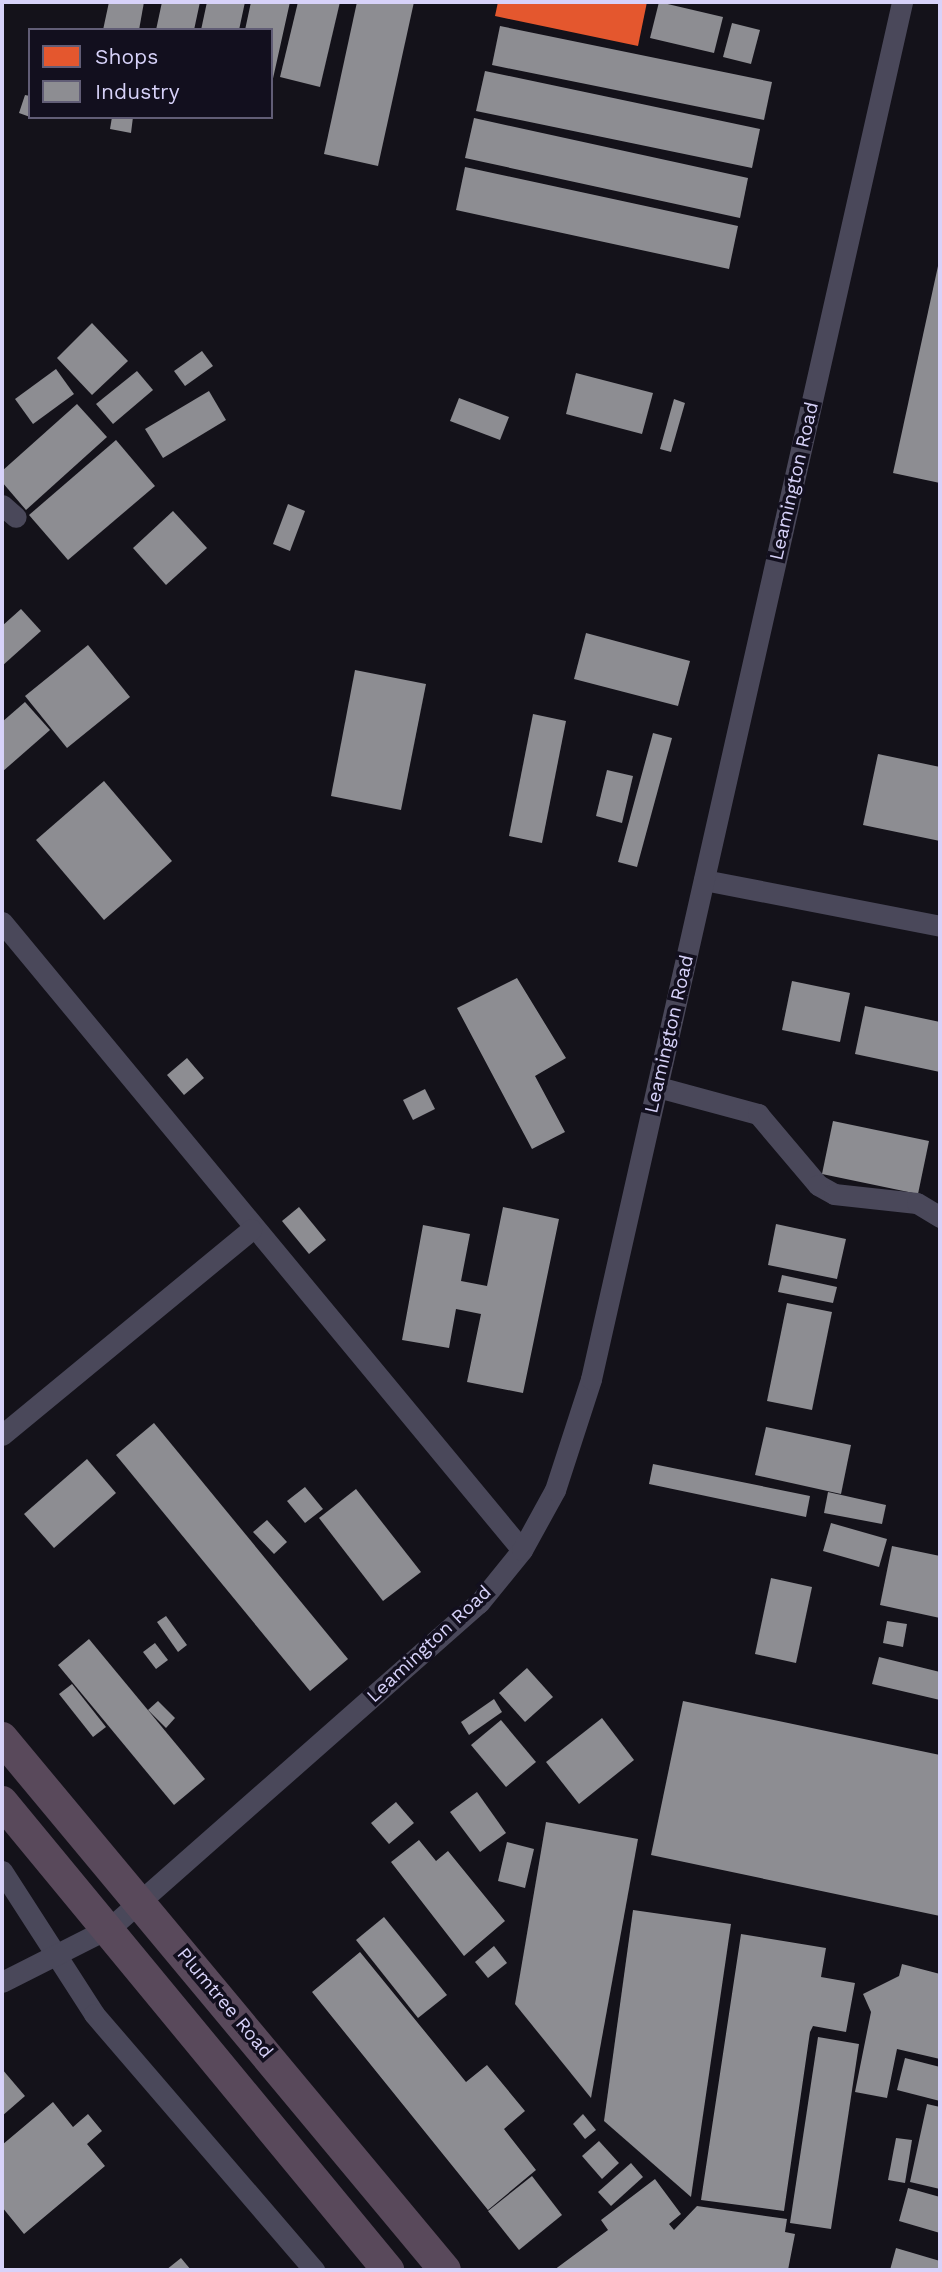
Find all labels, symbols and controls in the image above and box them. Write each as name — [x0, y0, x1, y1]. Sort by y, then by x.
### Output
legend — [28, 28, 273, 119]
text: Shops — [95, 44, 158, 69]
text: Industry — [95, 79, 180, 104]
street label: Leamington Road — [765, 400, 823, 562]
street label: Leamington Road — [640, 953, 698, 1115]
street label: Leamington Road — [362, 1580, 496, 1708]
street label: Plumtree Road — [172, 1943, 278, 2063]

